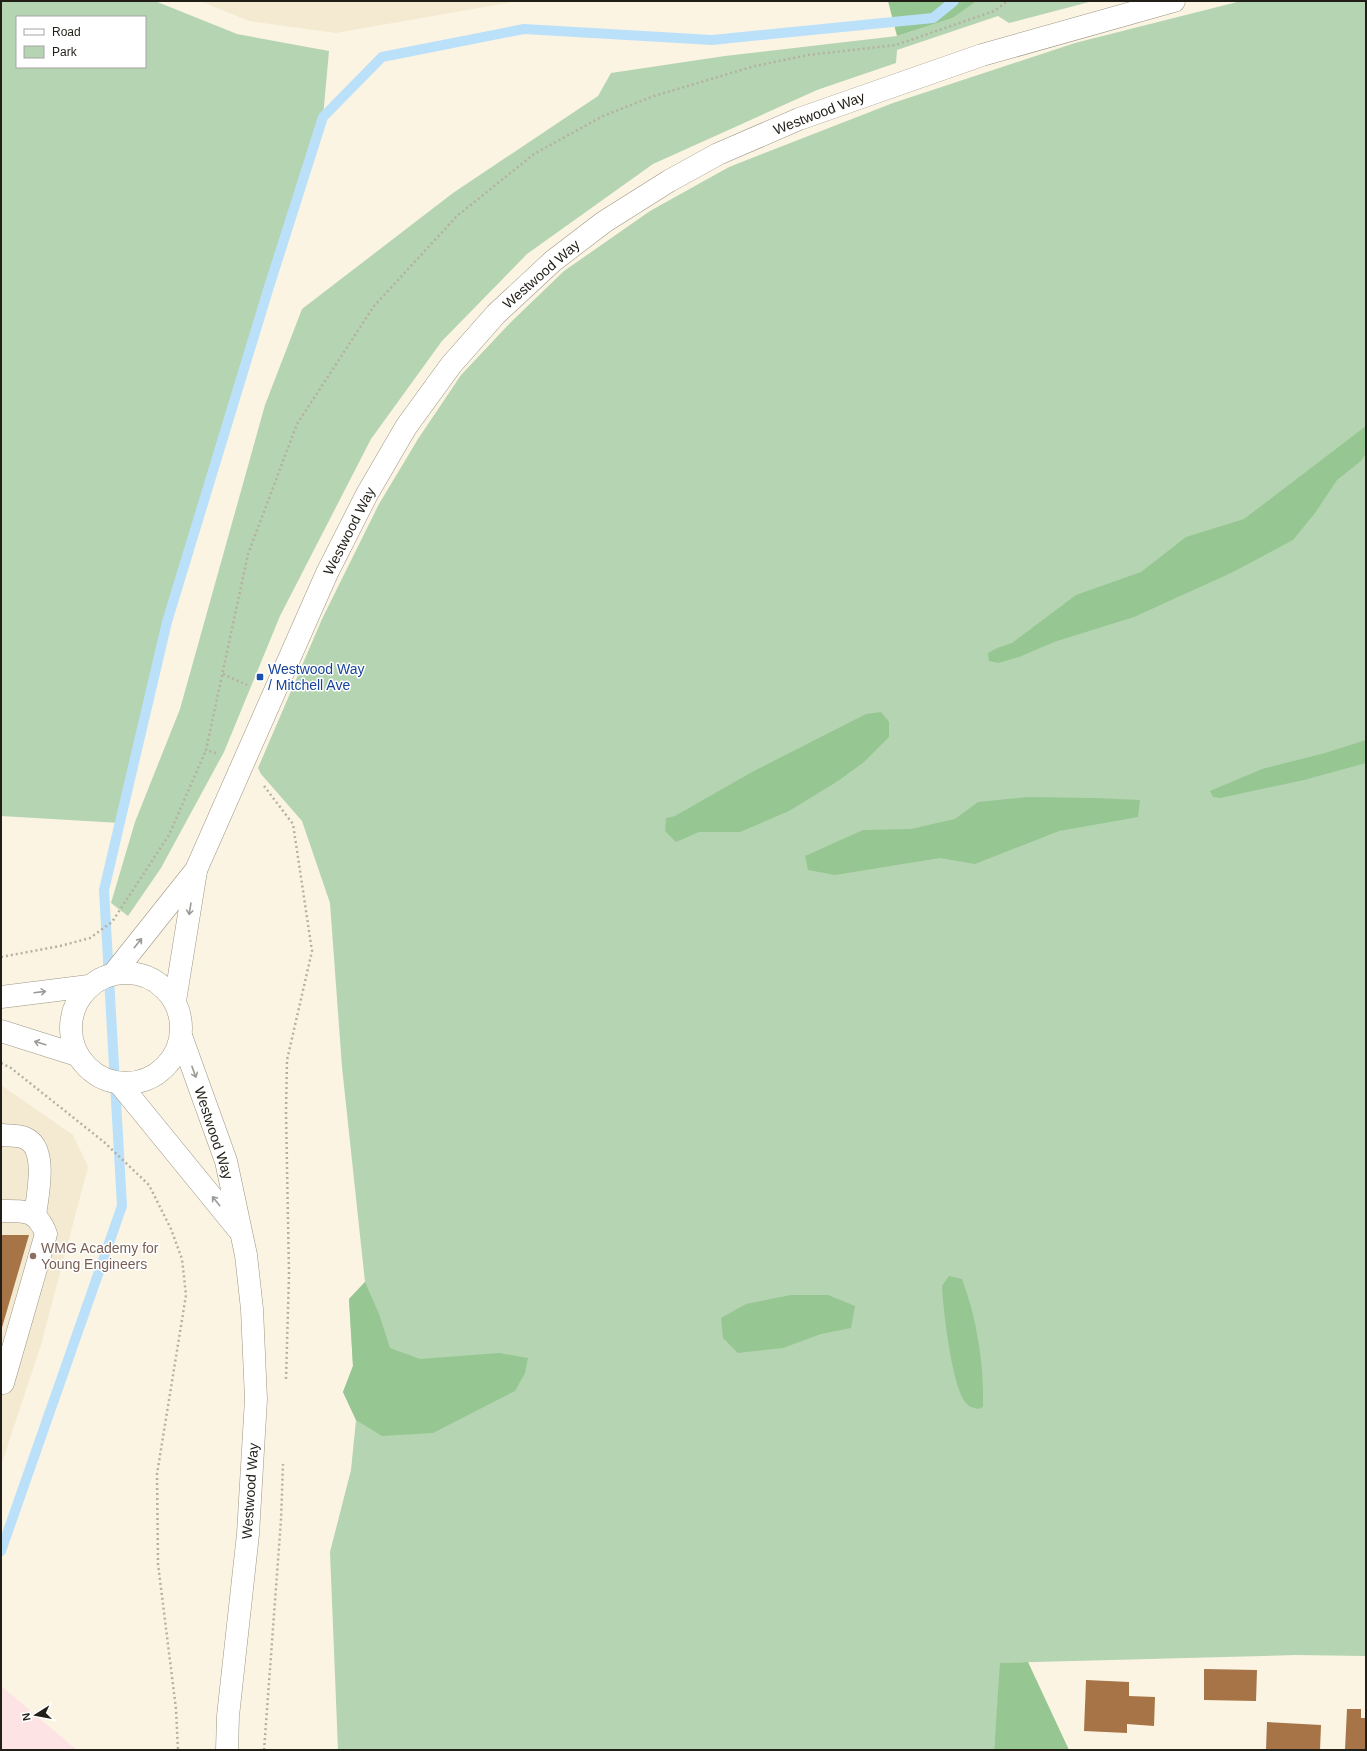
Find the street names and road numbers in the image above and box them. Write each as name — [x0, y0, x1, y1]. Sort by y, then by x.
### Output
street label: Westwood Way — [771, 88, 867, 138]
street label: Westwood Way — [499, 236, 583, 312]
street label: Westwood Way — [320, 484, 378, 578]
street label: Westwood Way — [191, 1085, 237, 1181]
street label: Westwood Way — [239, 1442, 261, 1540]

